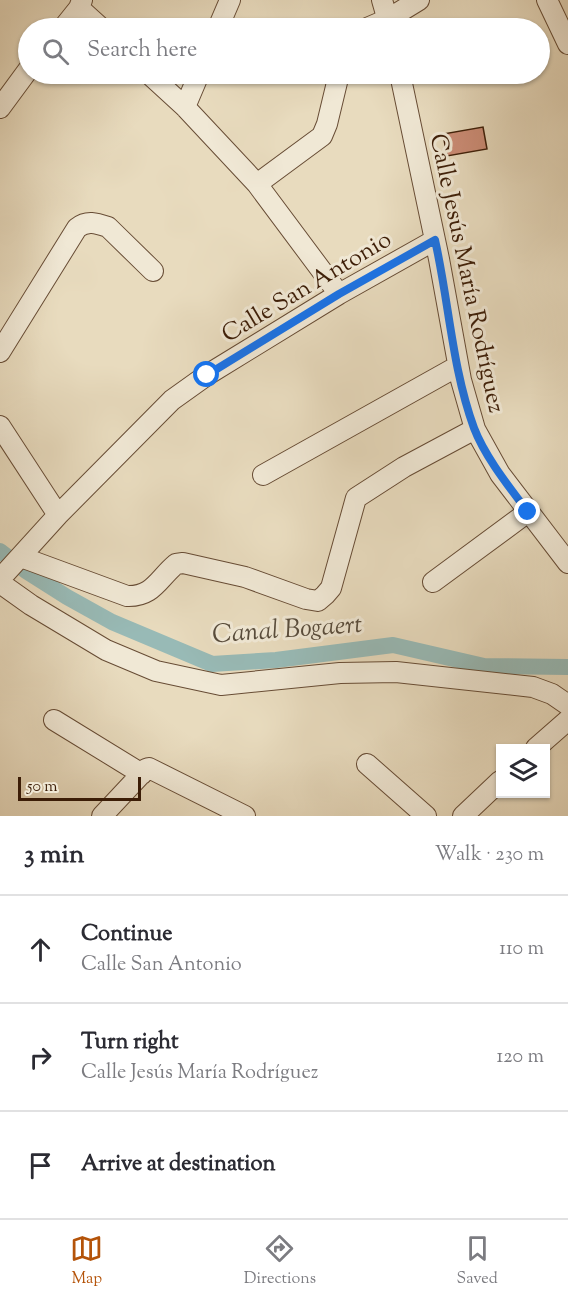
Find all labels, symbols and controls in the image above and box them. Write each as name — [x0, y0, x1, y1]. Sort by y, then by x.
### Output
search box — [18, 18, 550, 84]
icon: search — [39, 35, 72, 68]
text: Search here — [87, 35, 197, 67]
street label: Calle Jesús María Rodríguez — [420, 131, 512, 416]
street label: Calle San Antonio — [216, 223, 398, 352]
route start — [193, 361, 219, 387]
route end — [514, 498, 540, 524]
water label: Canal Bogaert — [211, 607, 364, 654]
map controls — [496, 744, 550, 798]
button: layers — [496, 744, 550, 798]
scale bar — [18, 774, 141, 802]
text: 50 m — [27, 776, 58, 799]
text: 3 min — [24, 837, 84, 874]
text: Walk · 230 m — [435, 841, 544, 870]
text: Continue — [81, 919, 172, 951]
icon: ahead — [24, 933, 57, 966]
text: 110 m — [499, 935, 544, 964]
text: Calle San Antonio — [81, 951, 242, 980]
text: Turn right — [81, 1027, 178, 1059]
icon: right — [24, 1041, 57, 1074]
text: 120 m — [496, 1043, 544, 1072]
text: Calle Jesús María Rodríguez — [81, 1059, 318, 1088]
icon: arrive — [24, 1149, 57, 1182]
text: Arrive at destination — [81, 1149, 276, 1181]
tab: Map — [70, 1232, 103, 1291]
tab: Directions — [244, 1232, 316, 1291]
tab: Saved — [457, 1232, 498, 1291]

